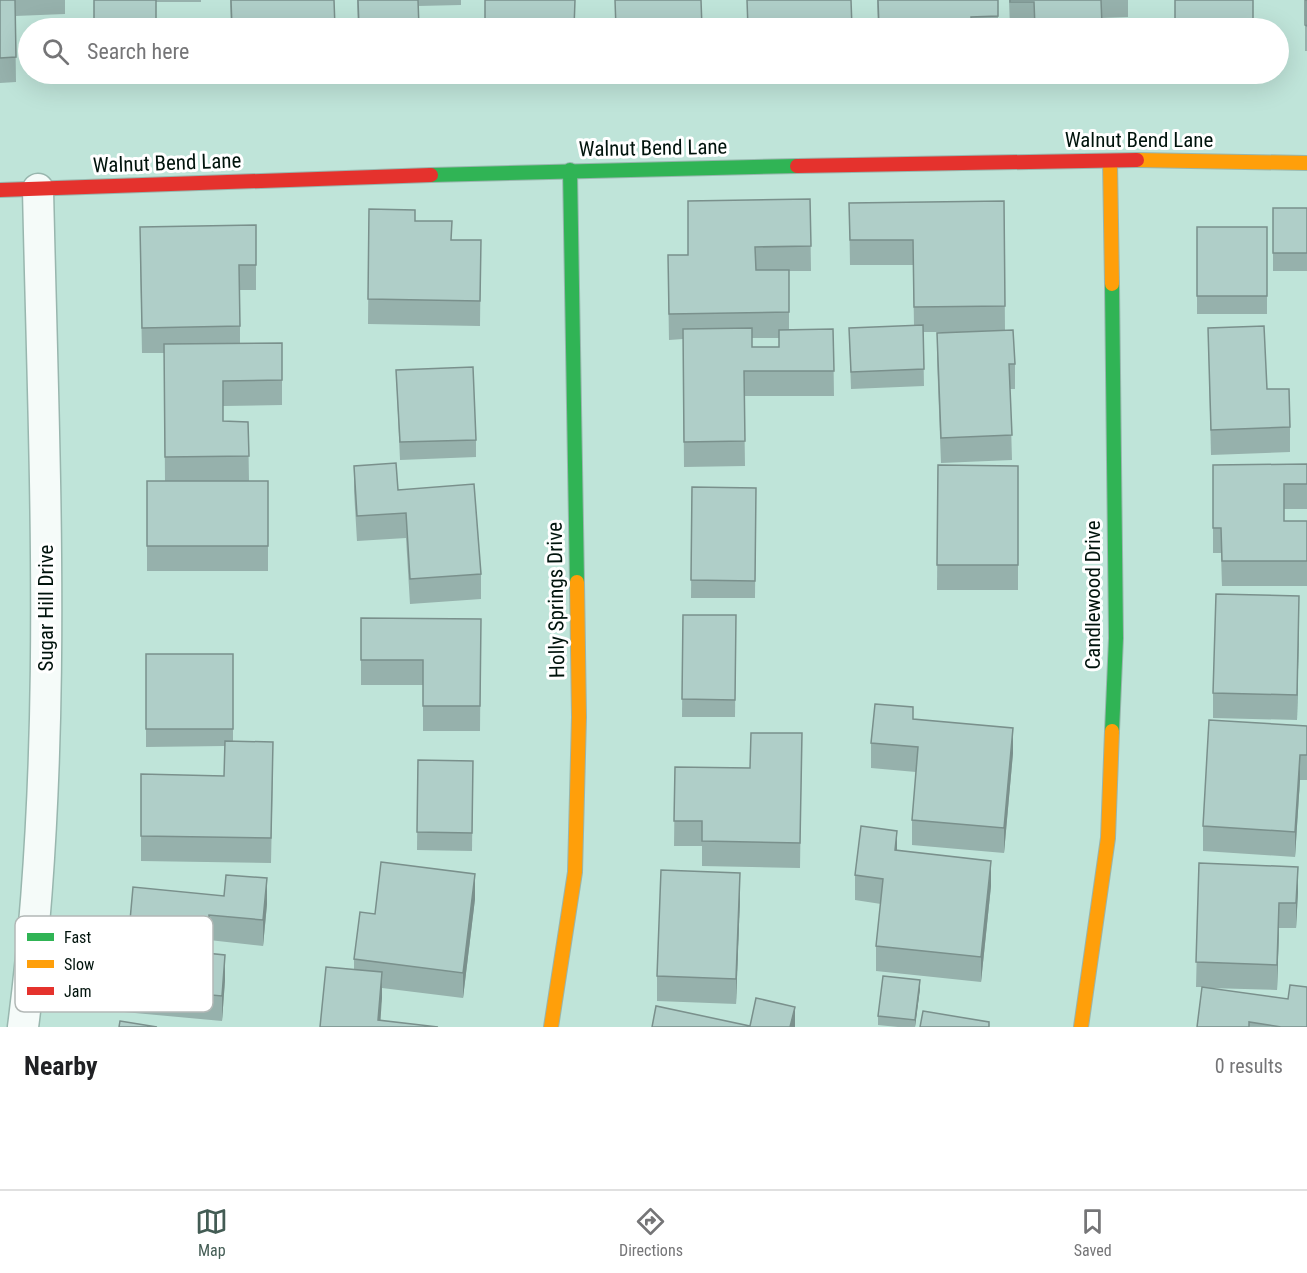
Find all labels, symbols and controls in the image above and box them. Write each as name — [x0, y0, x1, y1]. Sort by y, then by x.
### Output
search box — [18, 18, 1289, 84]
icon: search — [39, 35, 72, 68]
text: Search here — [87, 39, 189, 64]
street label: Walnut Bend Lane — [1065, 128, 1213, 152]
street label: Walnut Bend Lane — [578, 135, 728, 161]
street label: Walnut Bend Lane — [92, 148, 242, 178]
street label: Candlewood Drive — [1081, 520, 1105, 670]
street label: Holly Springs Drive — [543, 522, 569, 678]
street label: Sugar Hill Drive — [34, 544, 58, 671]
legend — [15, 916, 213, 1012]
text: Fast — [64, 928, 91, 947]
text: Slow — [64, 955, 94, 974]
text: Jam — [64, 982, 91, 1001]
text: Nearby — [24, 1051, 98, 1081]
text: 0 results — [1215, 1054, 1283, 1078]
tab: Map — [195, 1205, 228, 1260]
tab: Directions — [619, 1205, 683, 1260]
tab: Saved — [1074, 1205, 1112, 1260]

